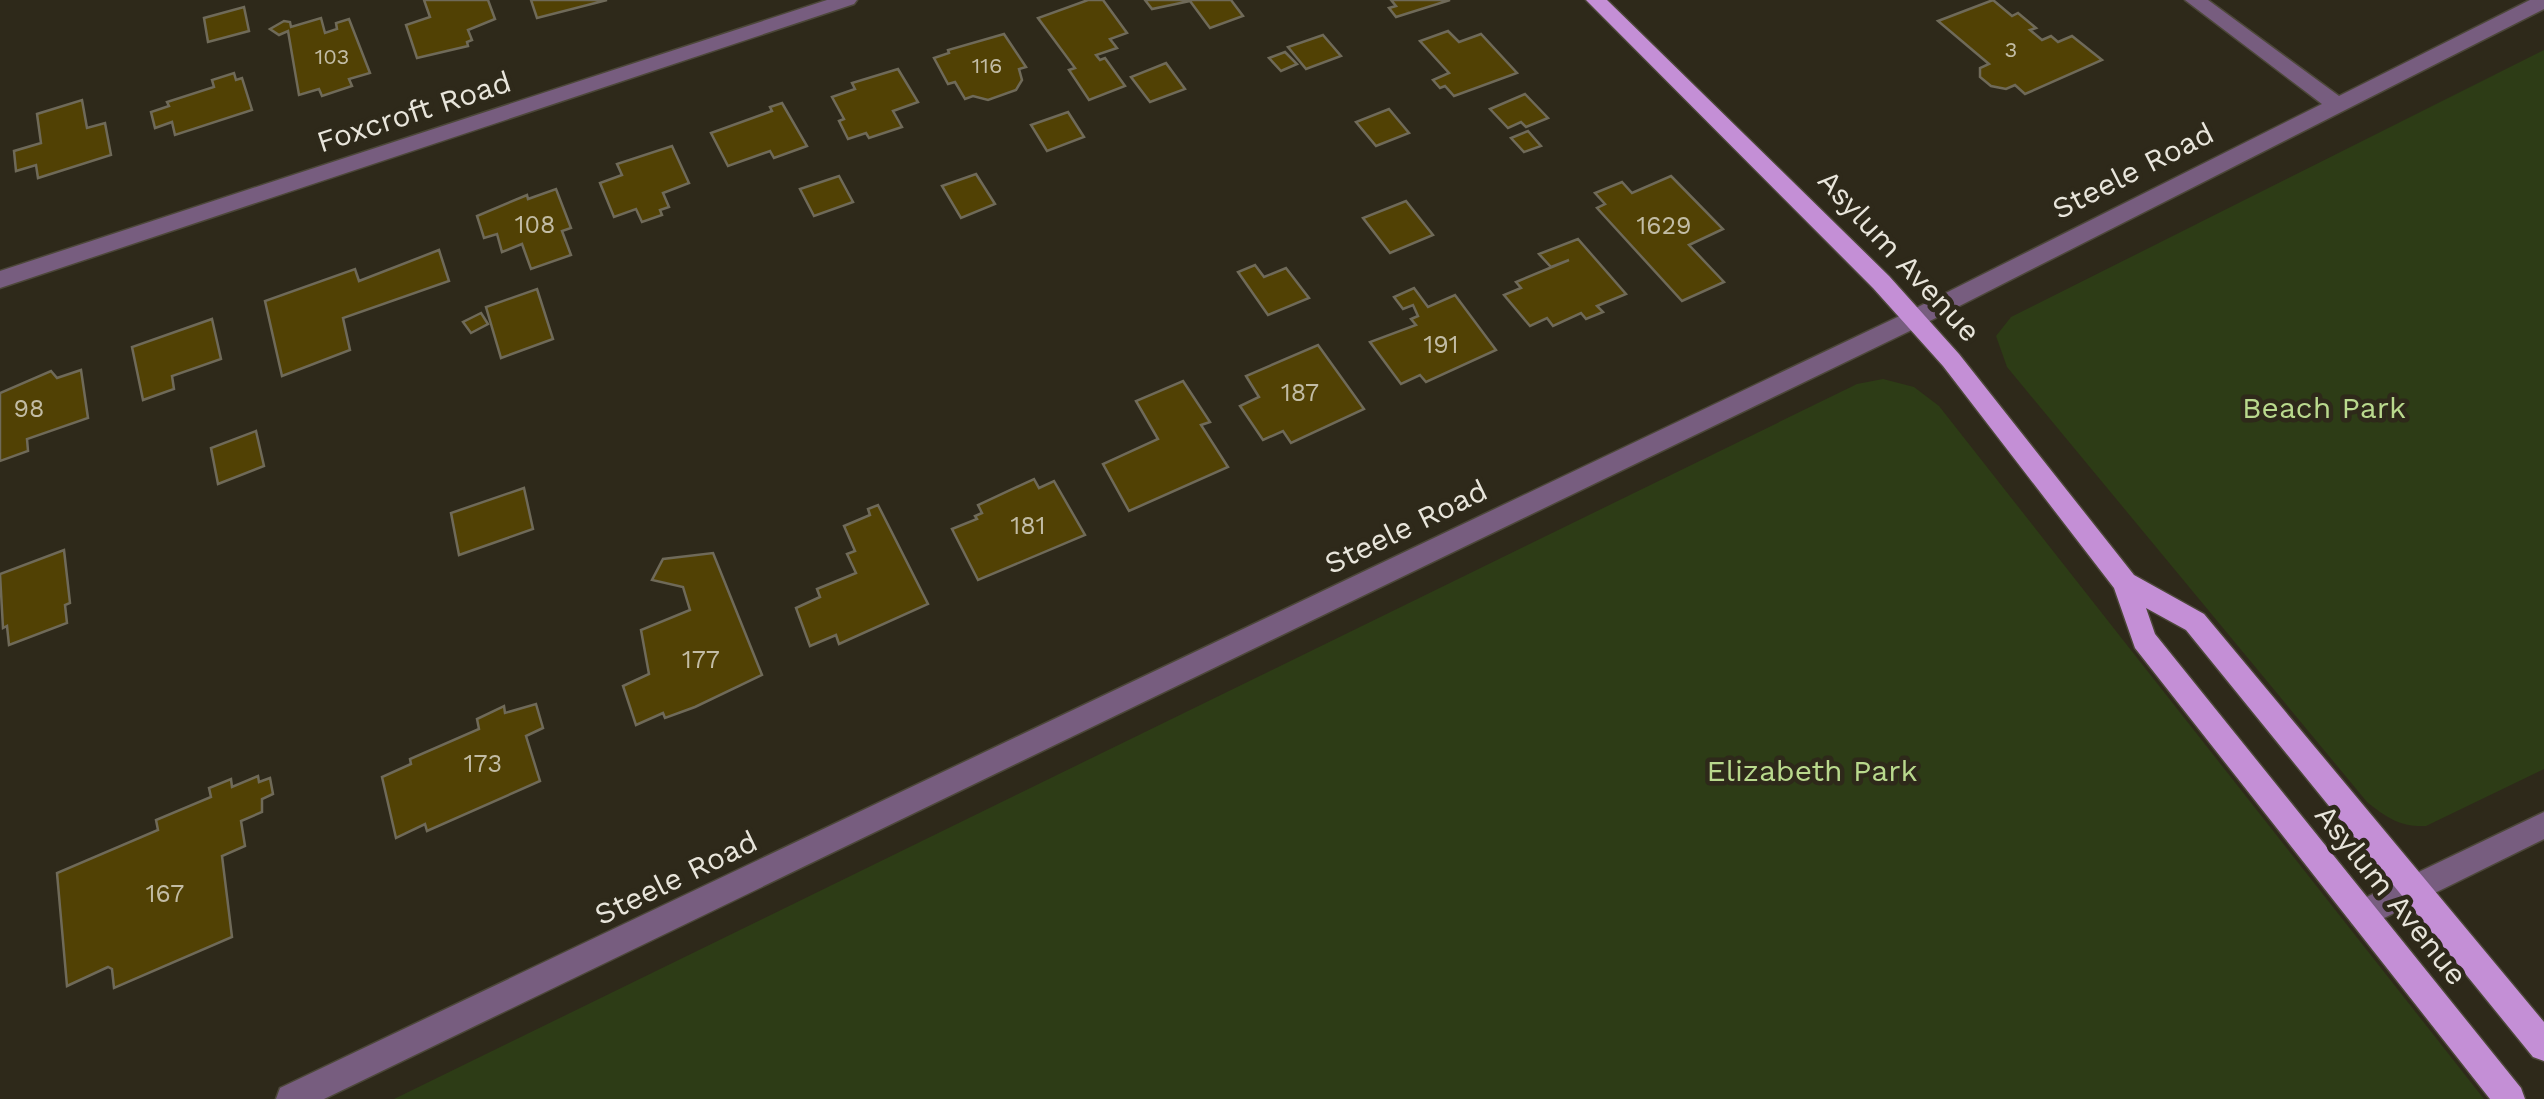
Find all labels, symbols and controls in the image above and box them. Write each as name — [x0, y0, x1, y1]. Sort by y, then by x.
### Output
house number: 3 — [2005, 37, 2017, 62]
house number: 103 — [315, 44, 349, 69]
house number: 116 — [972, 53, 1002, 78]
street label: Foxcroft Road — [312, 64, 515, 159]
street label: Steele Road — [2046, 115, 2219, 226]
street label: Asylum Avenue — [1811, 163, 1988, 349]
house number: 108 — [515, 210, 555, 239]
house number: 1629 — [1637, 211, 1691, 240]
house number: 191 — [1424, 330, 1458, 359]
house number: 187 — [1281, 378, 1319, 407]
park label: Beach Park — [2242, 390, 2406, 425]
house number: 98 — [14, 394, 44, 423]
street label: Steele Road — [1319, 472, 1493, 581]
house number: 181 — [1011, 511, 1045, 540]
house number: 177 — [682, 645, 720, 674]
house number: 173 — [464, 749, 502, 778]
park label: Elizabeth Park — [1707, 753, 1917, 788]
street label: Asylum Avenue — [2308, 798, 2475, 992]
street label: Steele Road — [589, 823, 763, 932]
house number: 167 — [146, 879, 184, 908]

